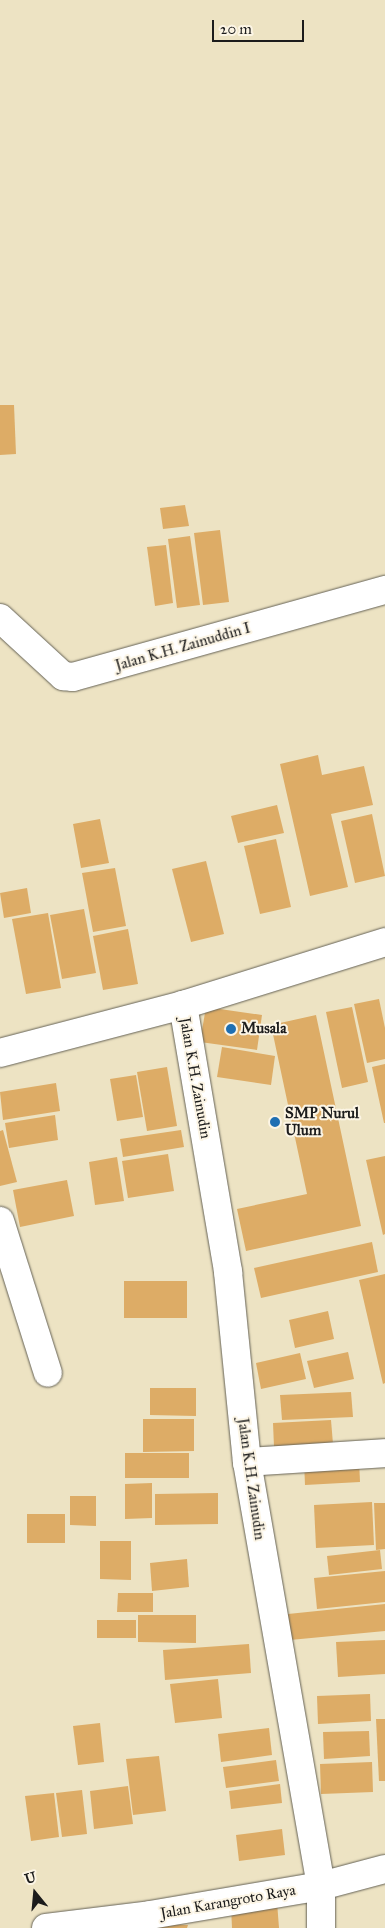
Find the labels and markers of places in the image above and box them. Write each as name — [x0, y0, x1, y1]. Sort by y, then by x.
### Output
place label: Musala — [241, 1020, 287, 1038]
marker: Musala — [225, 1023, 237, 1035]
place label: SMP Nurul Ulum — [285, 1104, 359, 1139]
marker: SMP Nurul Ulum — [269, 1116, 281, 1128]

